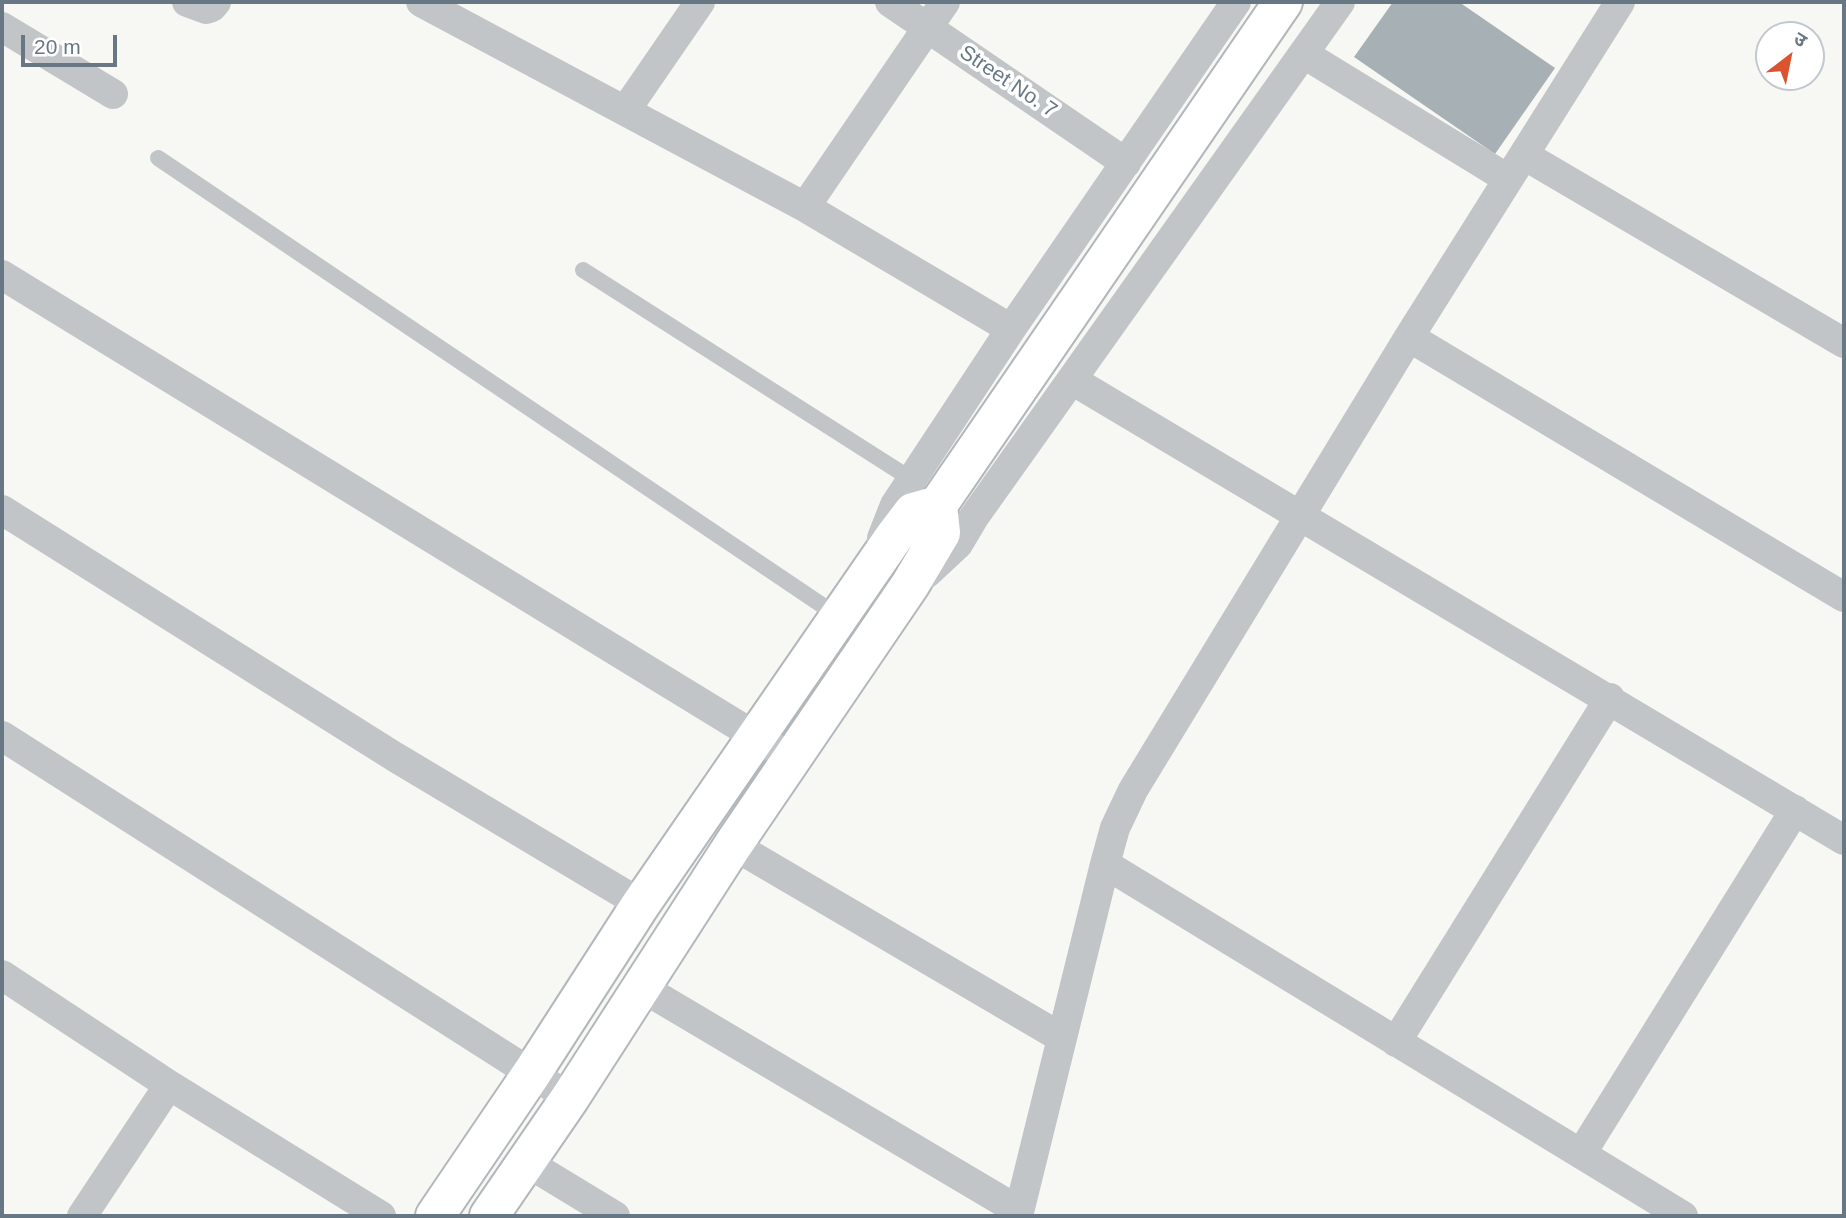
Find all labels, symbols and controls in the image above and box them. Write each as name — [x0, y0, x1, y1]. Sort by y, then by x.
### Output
scale bar — [24, 21, 121, 65]
north arrow — [1755, 21, 1825, 91]
text: उ — [1790, 28, 1811, 51]
text: 20 m — [34, 35, 81, 58]
street label: Street No. 7 — [955, 40, 1061, 124]

